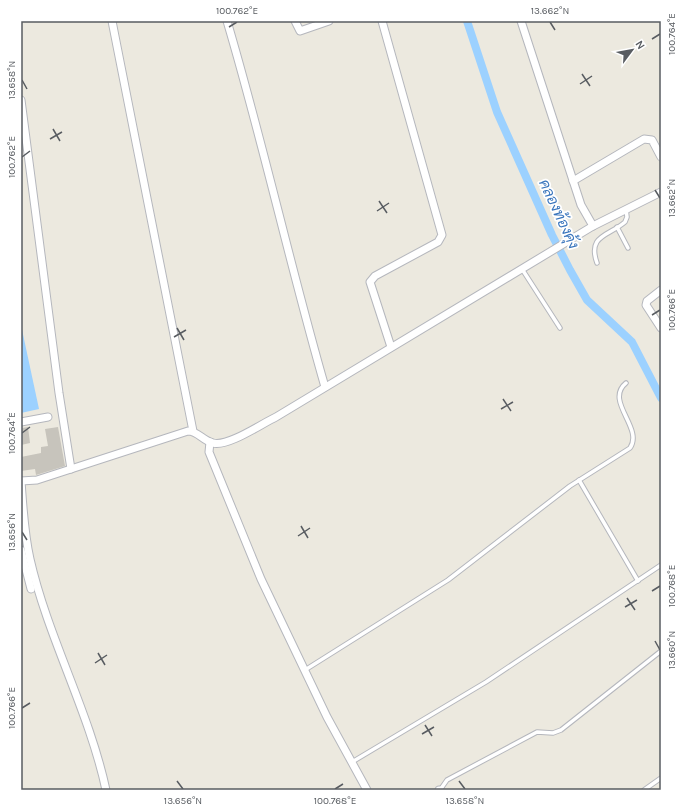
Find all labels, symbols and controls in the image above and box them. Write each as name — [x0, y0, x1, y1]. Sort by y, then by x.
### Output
text: 100.762°E — [216, 5, 258, 17]
text: 13.662°N — [531, 5, 569, 17]
text: 100.764°E — [666, 13, 678, 55]
north arrow — [612, 30, 652, 70]
text: N — [632, 38, 648, 52]
text: 13.658°N — [6, 61, 18, 99]
text: 100.762°E — [6, 136, 18, 178]
water label: คลองท้องคุ้ง — [533, 176, 584, 253]
text: 13.662°N — [666, 179, 678, 217]
text: 100.766°E — [666, 289, 678, 331]
text: 100.764°E — [6, 412, 18, 454]
text: 13.656°N — [6, 513, 18, 551]
text: 100.768°E — [666, 565, 678, 607]
text: 13.660°N — [666, 631, 678, 669]
text: 100.766°E — [6, 687, 18, 729]
text: 13.656°N — [164, 795, 202, 807]
text: 100.768°E — [314, 795, 356, 807]
text: 13.658°N — [446, 795, 484, 807]

